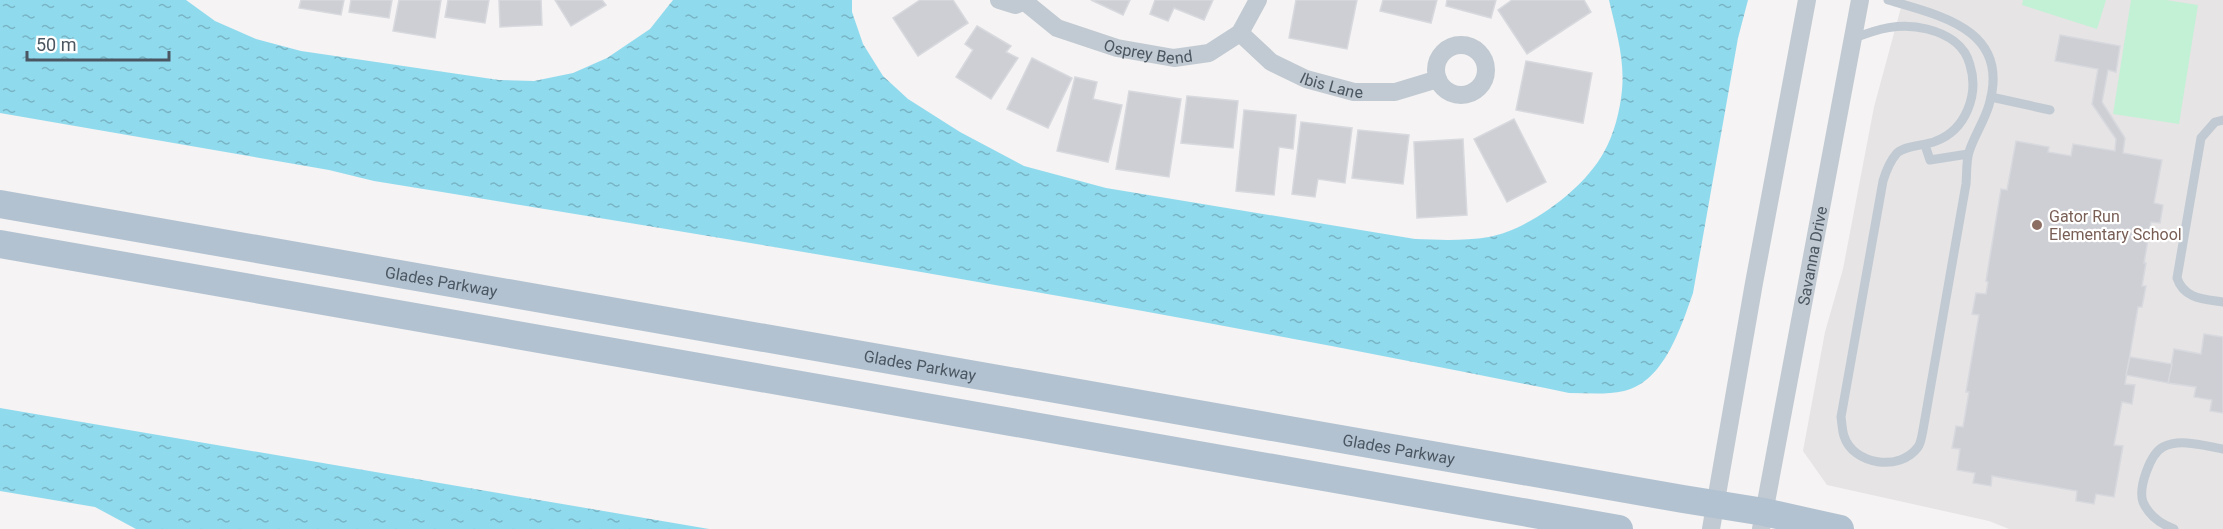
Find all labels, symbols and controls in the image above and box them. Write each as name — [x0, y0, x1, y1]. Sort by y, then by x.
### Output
scale bar — [27, 24, 170, 62]
text: 50 m — [36, 34, 76, 55]
street label: Osprey Bend — [1101, 35, 1194, 68]
street label: Ibis Lane — [1297, 69, 1363, 102]
street label: Savanna Drive — [1794, 205, 1831, 307]
place label: Gator Run Elementary School — [2049, 207, 2182, 244]
marker: Gator Run Elementary School — [2030, 218, 2044, 232]
street label: Glades Parkway — [384, 263, 499, 301]
street label: Glades Parkway — [862, 347, 978, 385]
street label: Glades Parkway — [1341, 430, 1457, 469]

